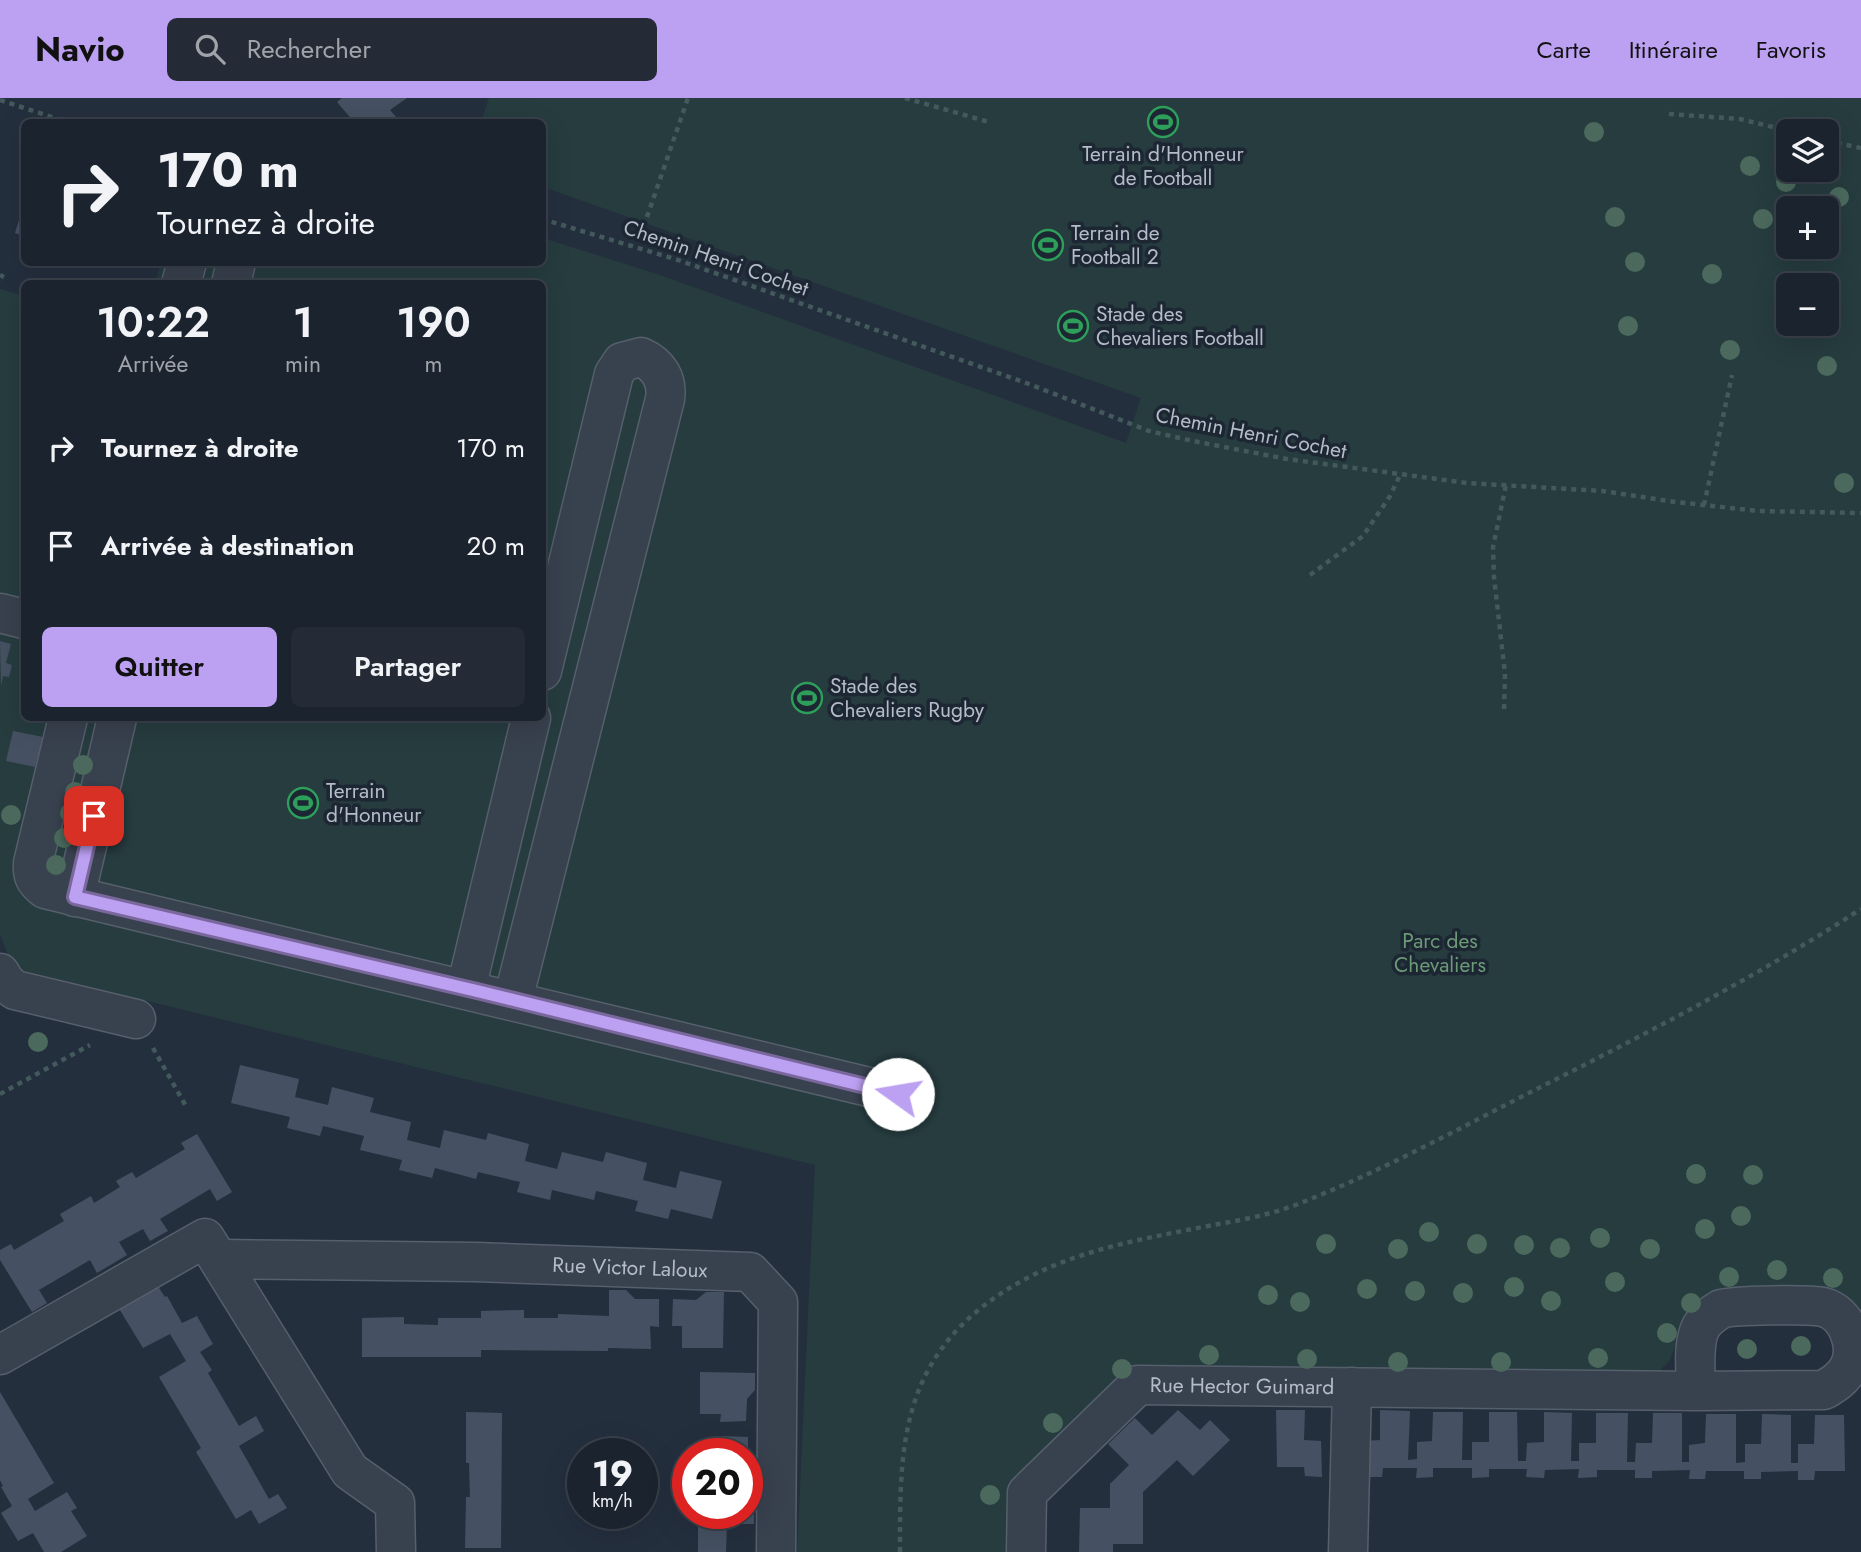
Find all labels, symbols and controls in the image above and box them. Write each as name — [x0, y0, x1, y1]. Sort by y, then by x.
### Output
search box — [167, 18, 657, 81]
text: Navio — [35, 26, 125, 73]
icon: search — [191, 30, 229, 68]
text: Rechercher — [247, 30, 371, 68]
text: Carte — [1536, 32, 1591, 67]
text: Itinéraire — [1629, 32, 1718, 67]
text: Favoris — [1756, 32, 1826, 67]
sports icon: Terrain d'Honneur de Football — [1146, 105, 1180, 139]
map controls — [1776, 119, 1839, 336]
button: layers — [1776, 119, 1839, 182]
text: 170 m — [157, 135, 299, 205]
place label: Terrain d'Honneur de Football — [1082, 139, 1244, 193]
icon: right — [42, 147, 133, 238]
button: + — [1776, 196, 1839, 259]
text: Tournez à droite — [157, 200, 375, 246]
street label: Chemin Henri Cochet — [619, 212, 813, 304]
place label: Terrain de Football 2 — [1071, 218, 1160, 272]
sports icon: Terrain de Football 2 — [1031, 228, 1065, 262]
button: − — [1776, 273, 1839, 336]
text: 10:22 — [96, 292, 210, 353]
text: 1 — [293, 292, 313, 353]
text: 190 — [396, 292, 471, 353]
place label: Stade des Chevaliers Football — [1096, 299, 1264, 353]
sports icon: Stade des Chevaliers Football — [1056, 309, 1090, 343]
text: Arrivée — [118, 347, 188, 381]
text: min — [285, 347, 321, 381]
text: m — [425, 347, 443, 381]
street label: Chemin Henri Cochet — [1153, 400, 1349, 466]
icon: right — [42, 429, 80, 467]
text: Tournez à droite — [101, 429, 299, 467]
text: 170 m — [456, 429, 525, 467]
icon: arrive — [42, 527, 80, 565]
text: Arrivée à destination — [101, 527, 354, 565]
text: 20 m — [467, 527, 525, 565]
button: Quitter — [42, 627, 277, 707]
button: Partager — [291, 627, 525, 707]
place label: Stade des Chevaliers Rugby — [830, 671, 985, 725]
sports icon: Stade des Chevaliers Rugby — [790, 681, 824, 715]
place label: Terrain d'Honneur — [326, 776, 422, 830]
pin — [64, 786, 124, 846]
sports icon: Terrain d'Honneur — [286, 786, 320, 820]
icon: arrive — [75, 797, 113, 835]
park label: Parc des Chevaliers — [1394, 926, 1486, 980]
position arrow — [861, 1057, 935, 1131]
street label: Rue Victor Laloux — [552, 1250, 708, 1285]
street label: Rue Hector Guimard — [1150, 1370, 1334, 1402]
speed limit sign: 20 — [672, 1438, 763, 1529]
text: 19 — [592, 1449, 633, 1499]
text: km/h — [592, 1488, 633, 1514]

